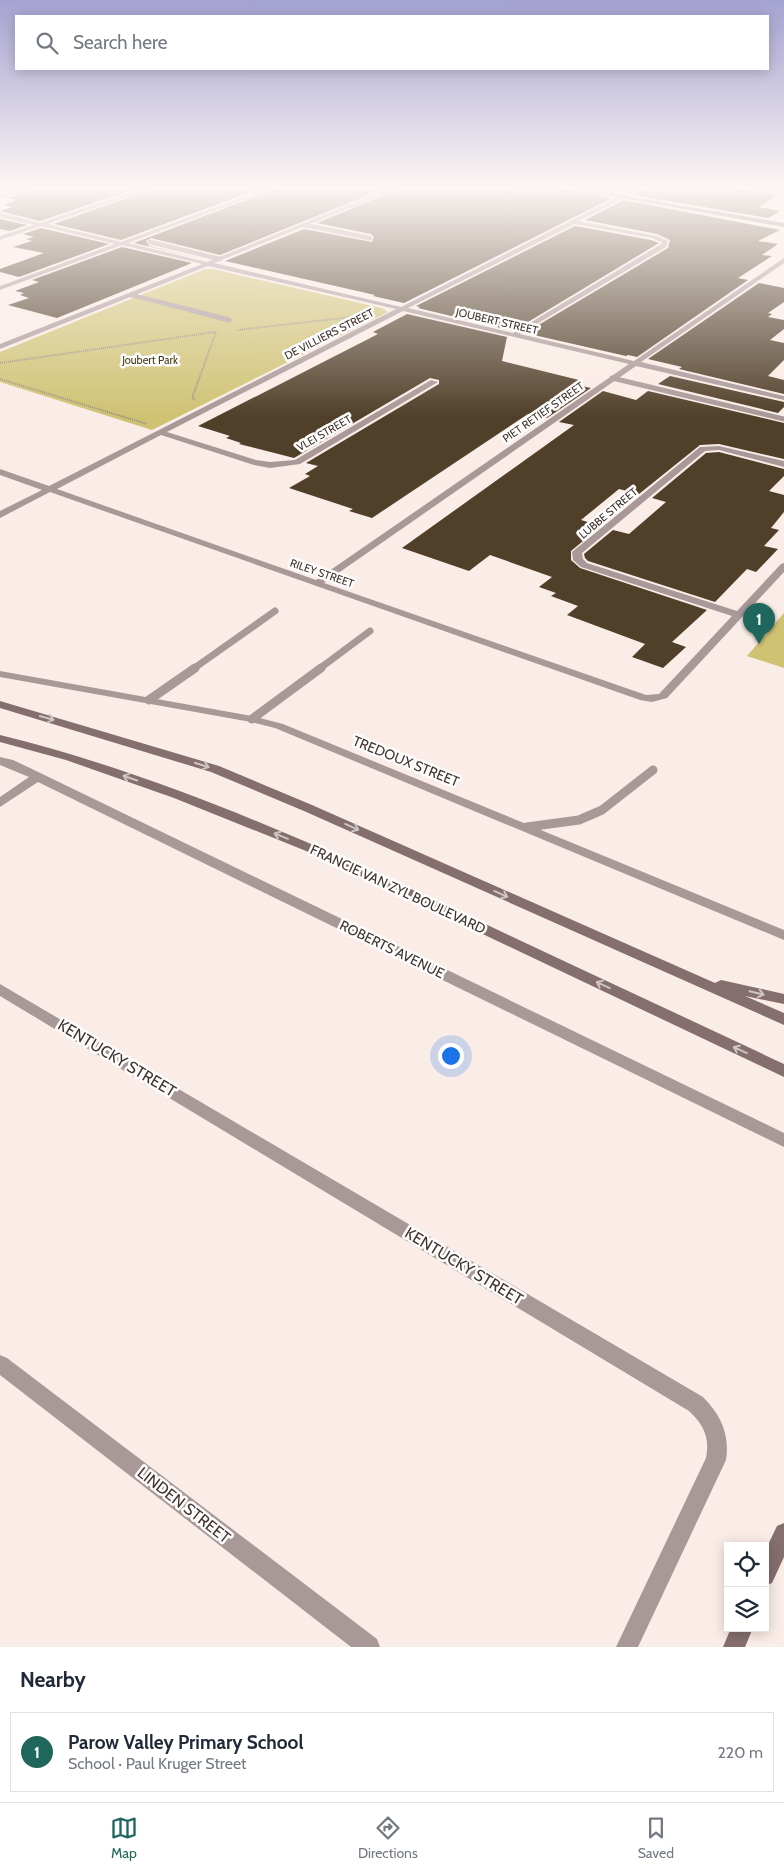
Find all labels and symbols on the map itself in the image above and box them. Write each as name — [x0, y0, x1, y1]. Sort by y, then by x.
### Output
street label: DE VILLIERS STREET — [282, 305, 376, 363]
street label: JOUBERT STREET — [454, 305, 539, 337]
park label: Joubert Park — [121, 353, 178, 367]
street label: PIET RETIEF STREET — [500, 379, 587, 445]
street label: VLEI STREET — [294, 412, 354, 454]
street label: LUBBE STREET — [576, 484, 640, 541]
street label: RILEY STREET — [288, 556, 356, 591]
pin: 1 — [743, 603, 775, 644]
one-way arrow — [38, 713, 54, 723]
street label: TREDOUX STREET — [350, 731, 462, 791]
one-way arrow — [194, 761, 210, 771]
one-way arrow — [122, 773, 138, 782]
one-way arrow — [344, 823, 359, 833]
one-way arrow — [274, 831, 289, 841]
street label: FRANCIE VAN ZYL BOULEVARD — [307, 840, 489, 938]
one-way arrow — [493, 889, 508, 899]
street label: ROBERTS AVENUE — [337, 916, 448, 982]
one-way arrow — [596, 980, 611, 990]
one-way arrow — [748, 989, 764, 998]
street label: KENTUCKY STREET — [54, 1015, 180, 1101]
your location — [438, 1043, 464, 1069]
one-way arrow — [733, 1045, 748, 1054]
street label: KENTUCKY STREET — [401, 1223, 527, 1309]
street label: LINDEN STREET — [134, 1463, 235, 1547]

